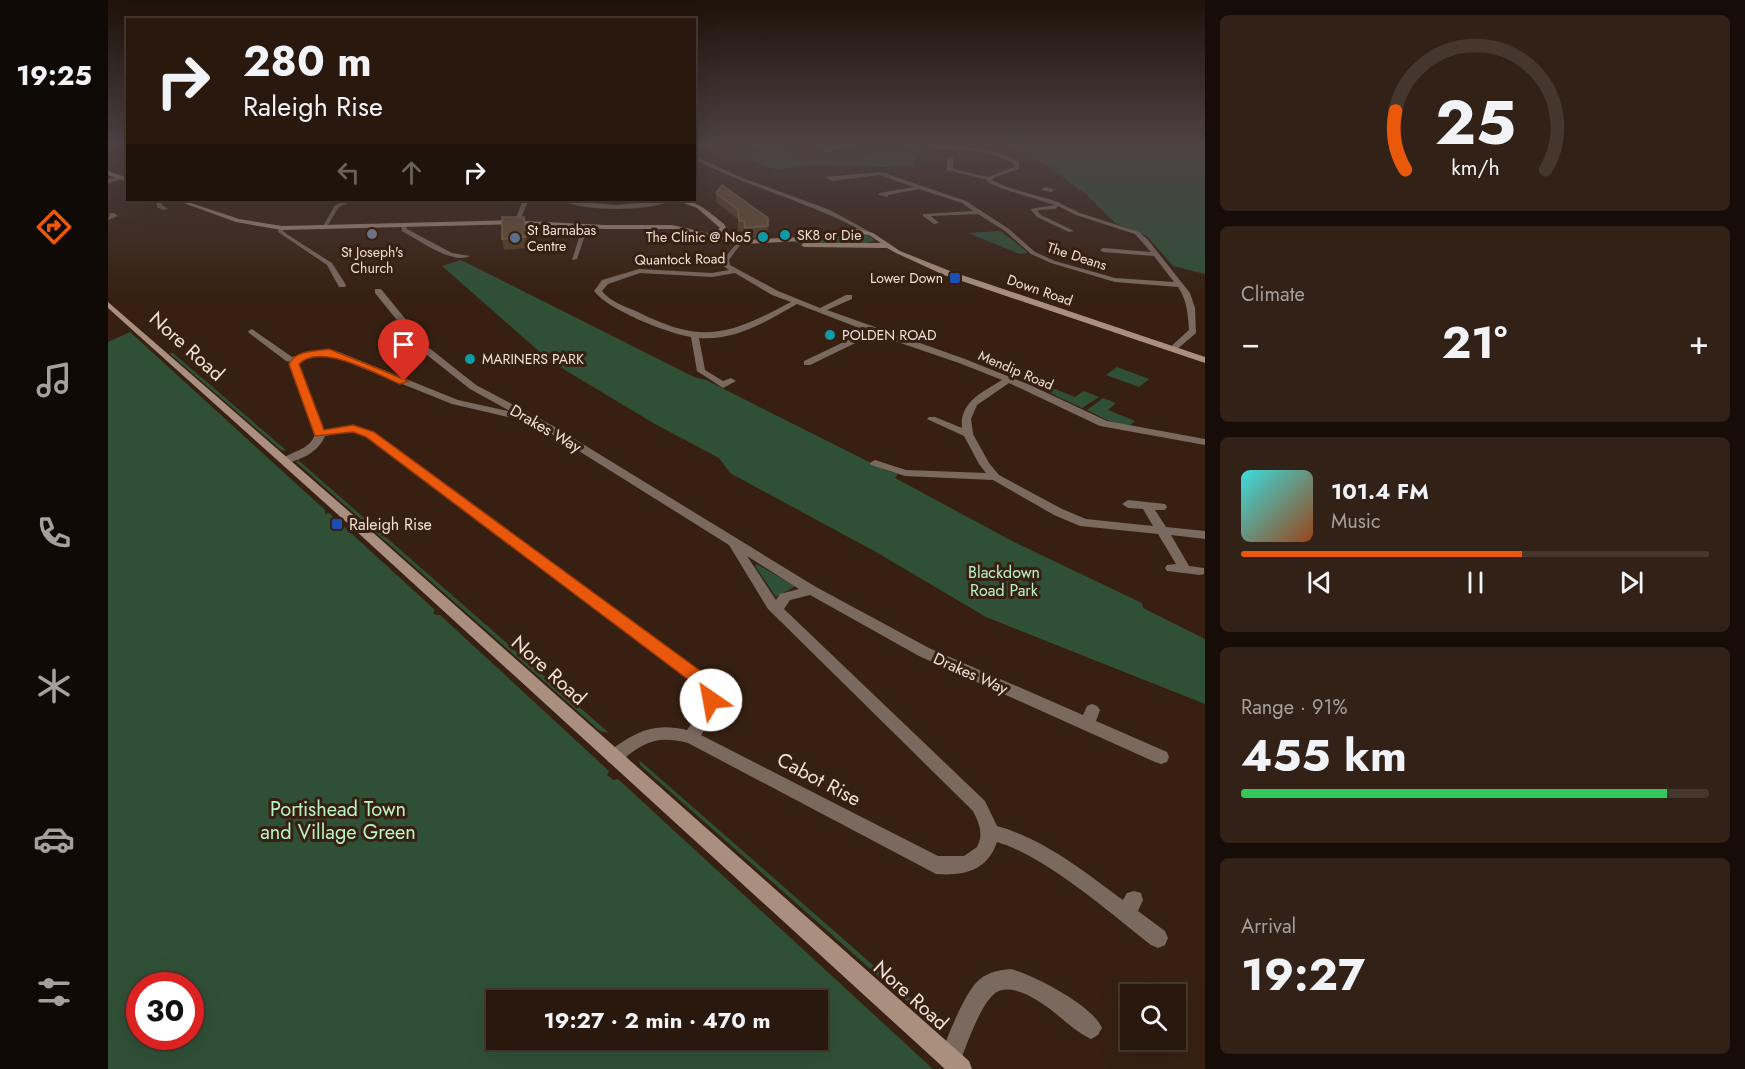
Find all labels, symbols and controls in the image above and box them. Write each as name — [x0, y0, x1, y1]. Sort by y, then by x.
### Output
text: 280 m — [243, 31, 372, 92]
icon: right — [144, 42, 222, 120]
text: 19:25 — [16, 56, 92, 95]
text: 25 — [1434, 77, 1516, 167]
text: Raleigh Rise — [243, 87, 383, 126]
text: km/h — [1451, 152, 1499, 183]
icon: left — [332, 156, 365, 189]
icon: ahead — [395, 156, 428, 189]
icon: right — [458, 156, 491, 189]
icon: directions — [33, 206, 75, 248]
place label: St Barnabas Centre — [527, 220, 596, 256]
place label: SK8 or Die — [797, 225, 861, 245]
marker: St Joseph's Church — [365, 227, 379, 241]
place label: The Clinic @ No5 — [646, 227, 751, 247]
marker: SK8 or Die — [778, 228, 792, 242]
marker: The Clinic @ No5 — [756, 230, 770, 244]
marker: St Barnabas Centre — [508, 231, 522, 245]
street label: The Deans — [1045, 237, 1110, 275]
place label: St Joseph's Church — [341, 242, 403, 278]
street label: Quantock Road — [634, 248, 726, 270]
place label: Lower Down — [870, 268, 943, 288]
street label: Down Road — [1004, 269, 1076, 311]
marker: Lower Down — [948, 271, 962, 285]
text: Climate — [1241, 280, 1305, 309]
street label: Nore Road — [143, 305, 231, 388]
text: 21° — [1442, 310, 1507, 375]
pin — [378, 319, 429, 381]
text: − — [1241, 319, 1260, 366]
text: + — [1689, 319, 1709, 366]
place label: POLDEN ROAD — [842, 325, 937, 345]
icon: arrive — [387, 328, 420, 361]
marker: POLDEN ROAD — [823, 328, 837, 342]
street label: Mendip Road — [975, 345, 1057, 395]
place label: MARINERS PARK — [482, 349, 584, 369]
marker: MARINERS PARK — [463, 352, 477, 366]
icon: music — [33, 359, 75, 401]
street label: Drakes Way — [506, 399, 587, 459]
text: 101.4 FM — [1331, 475, 1429, 507]
text: Music — [1331, 507, 1381, 536]
icon: phone — [33, 512, 75, 554]
place label: Raleigh Rise — [349, 513, 432, 536]
marker: Raleigh Rise — [330, 517, 344, 531]
park label: Blackdown Road Park — [968, 561, 1040, 602]
icon: previous — [1303, 566, 1336, 599]
icon: pause — [1459, 566, 1492, 599]
icon: next — [1615, 566, 1648, 599]
street label: Nore Road — [505, 629, 593, 712]
street label: Drakes Way — [930, 647, 1013, 700]
icon: climate — [33, 665, 75, 707]
position arrow — [679, 668, 743, 732]
text: Range · 91% — [1241, 693, 1348, 722]
text: 455 km — [1241, 723, 1407, 788]
street label: Cabot Rise — [772, 745, 866, 814]
park label: Portishead Town and Village Green — [260, 795, 416, 847]
icon: car — [33, 818, 75, 860]
text: Arrival — [1241, 912, 1296, 941]
text: 19:27 — [1241, 942, 1365, 1007]
street label: Nore Road — [867, 954, 955, 1037]
icon: filters — [33, 971, 75, 1013]
speed limit sign: 30 — [126, 972, 204, 1050]
map controls — [1120, 984, 1186, 1050]
button: search — [1120, 984, 1186, 1050]
text: 19:27 · 2 min · 470 m — [544, 1004, 770, 1036]

